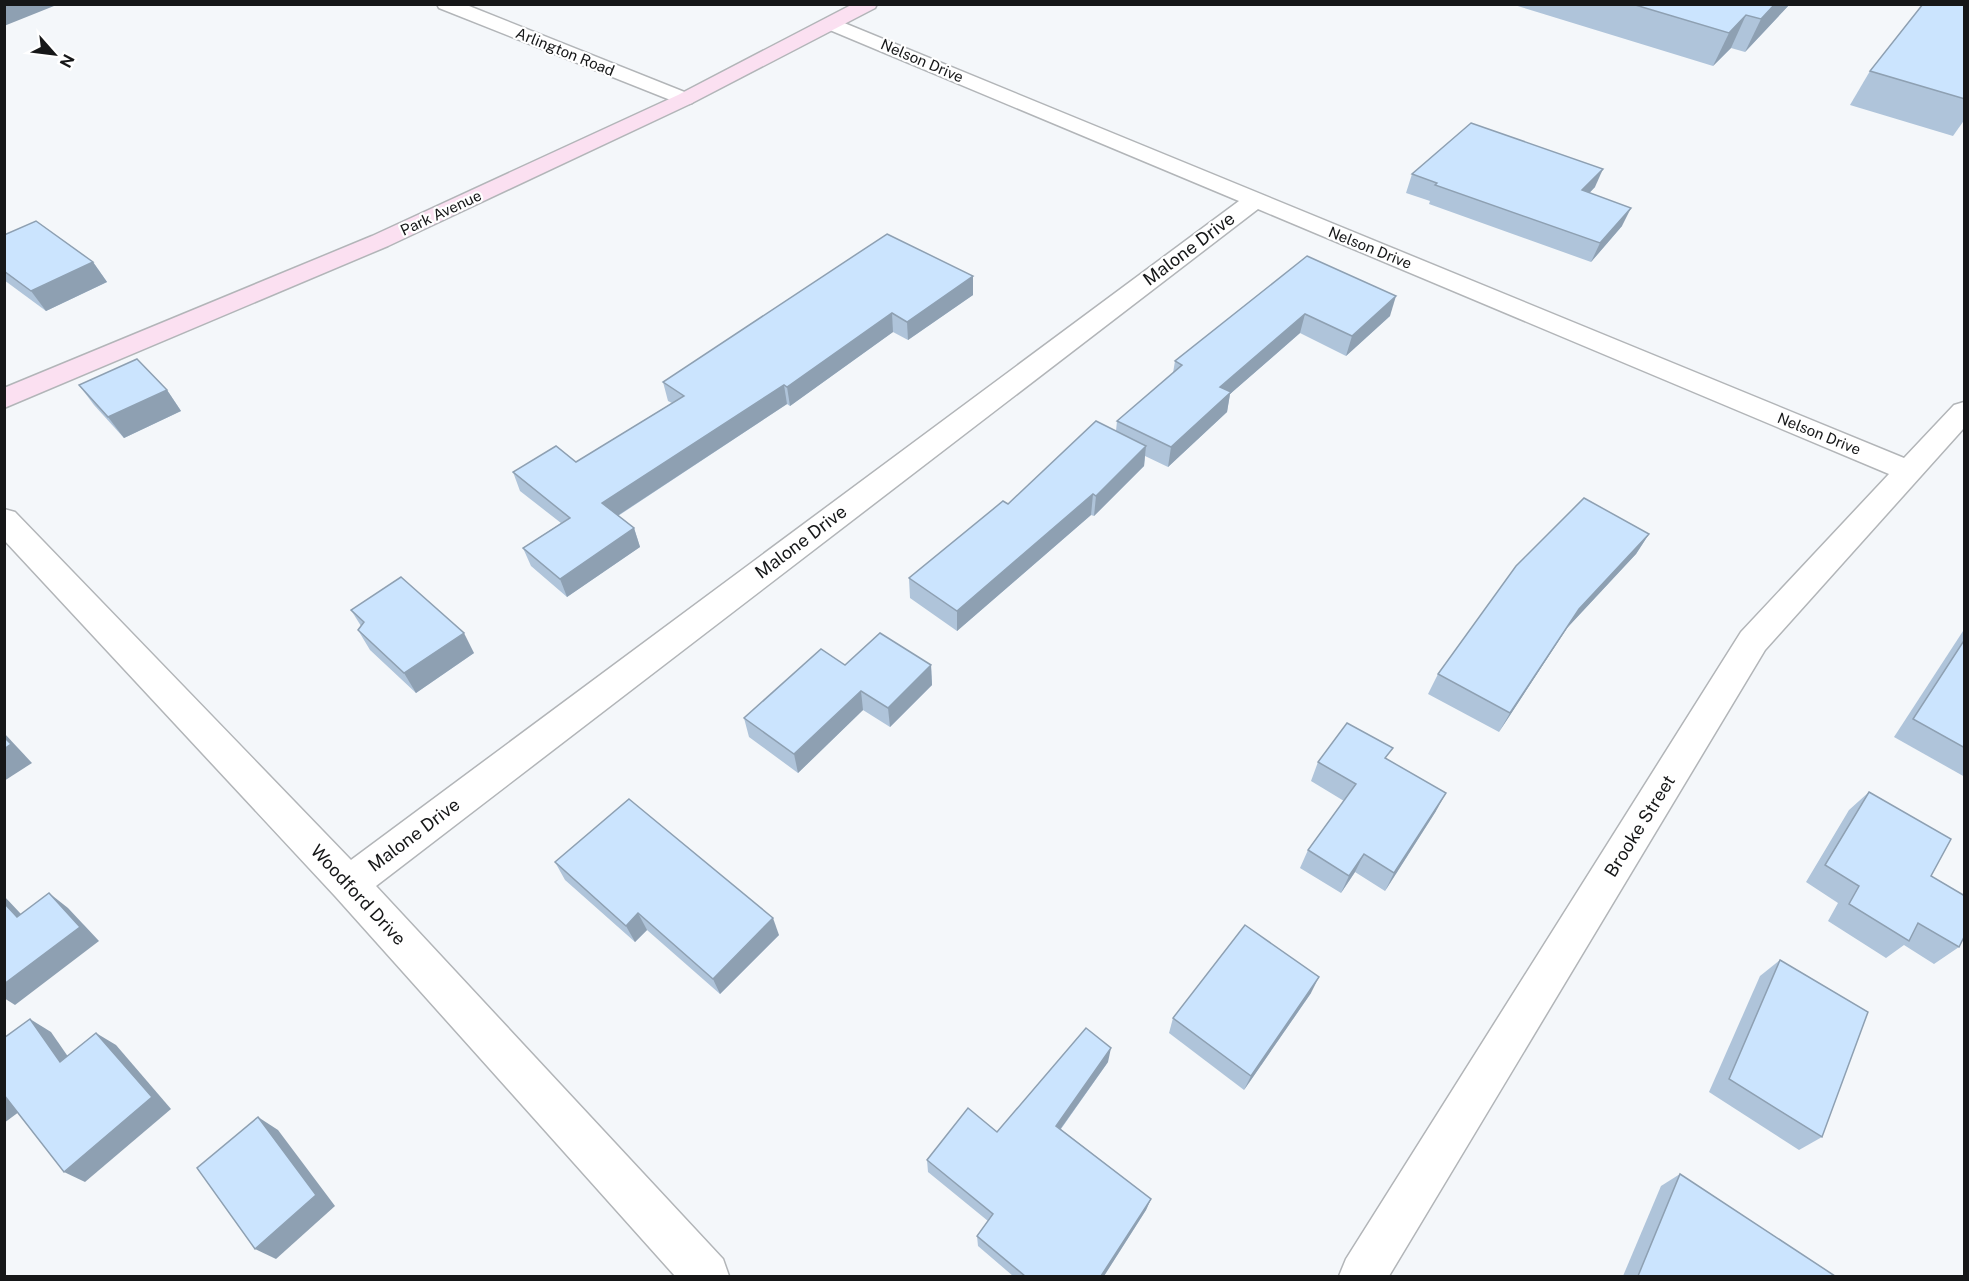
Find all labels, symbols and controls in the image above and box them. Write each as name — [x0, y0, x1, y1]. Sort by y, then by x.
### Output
north arrow — [24, 24, 84, 84]
street label: Arlington Road — [513, 24, 617, 79]
street label: Nelson Drive — [878, 35, 966, 86]
text: N — [55, 51, 78, 71]
street label: Park Avenue — [398, 186, 484, 239]
street label: Malone Drive — [1139, 207, 1239, 290]
street label: Nelson Drive — [1326, 223, 1414, 272]
street label: Nelson Drive — [1775, 409, 1863, 458]
street label: Malone Drive — [751, 500, 851, 583]
street label: Brooke Street — [1600, 771, 1679, 881]
street label: Malone Drive — [364, 793, 464, 876]
street label: Woodford Drive — [306, 840, 410, 949]

